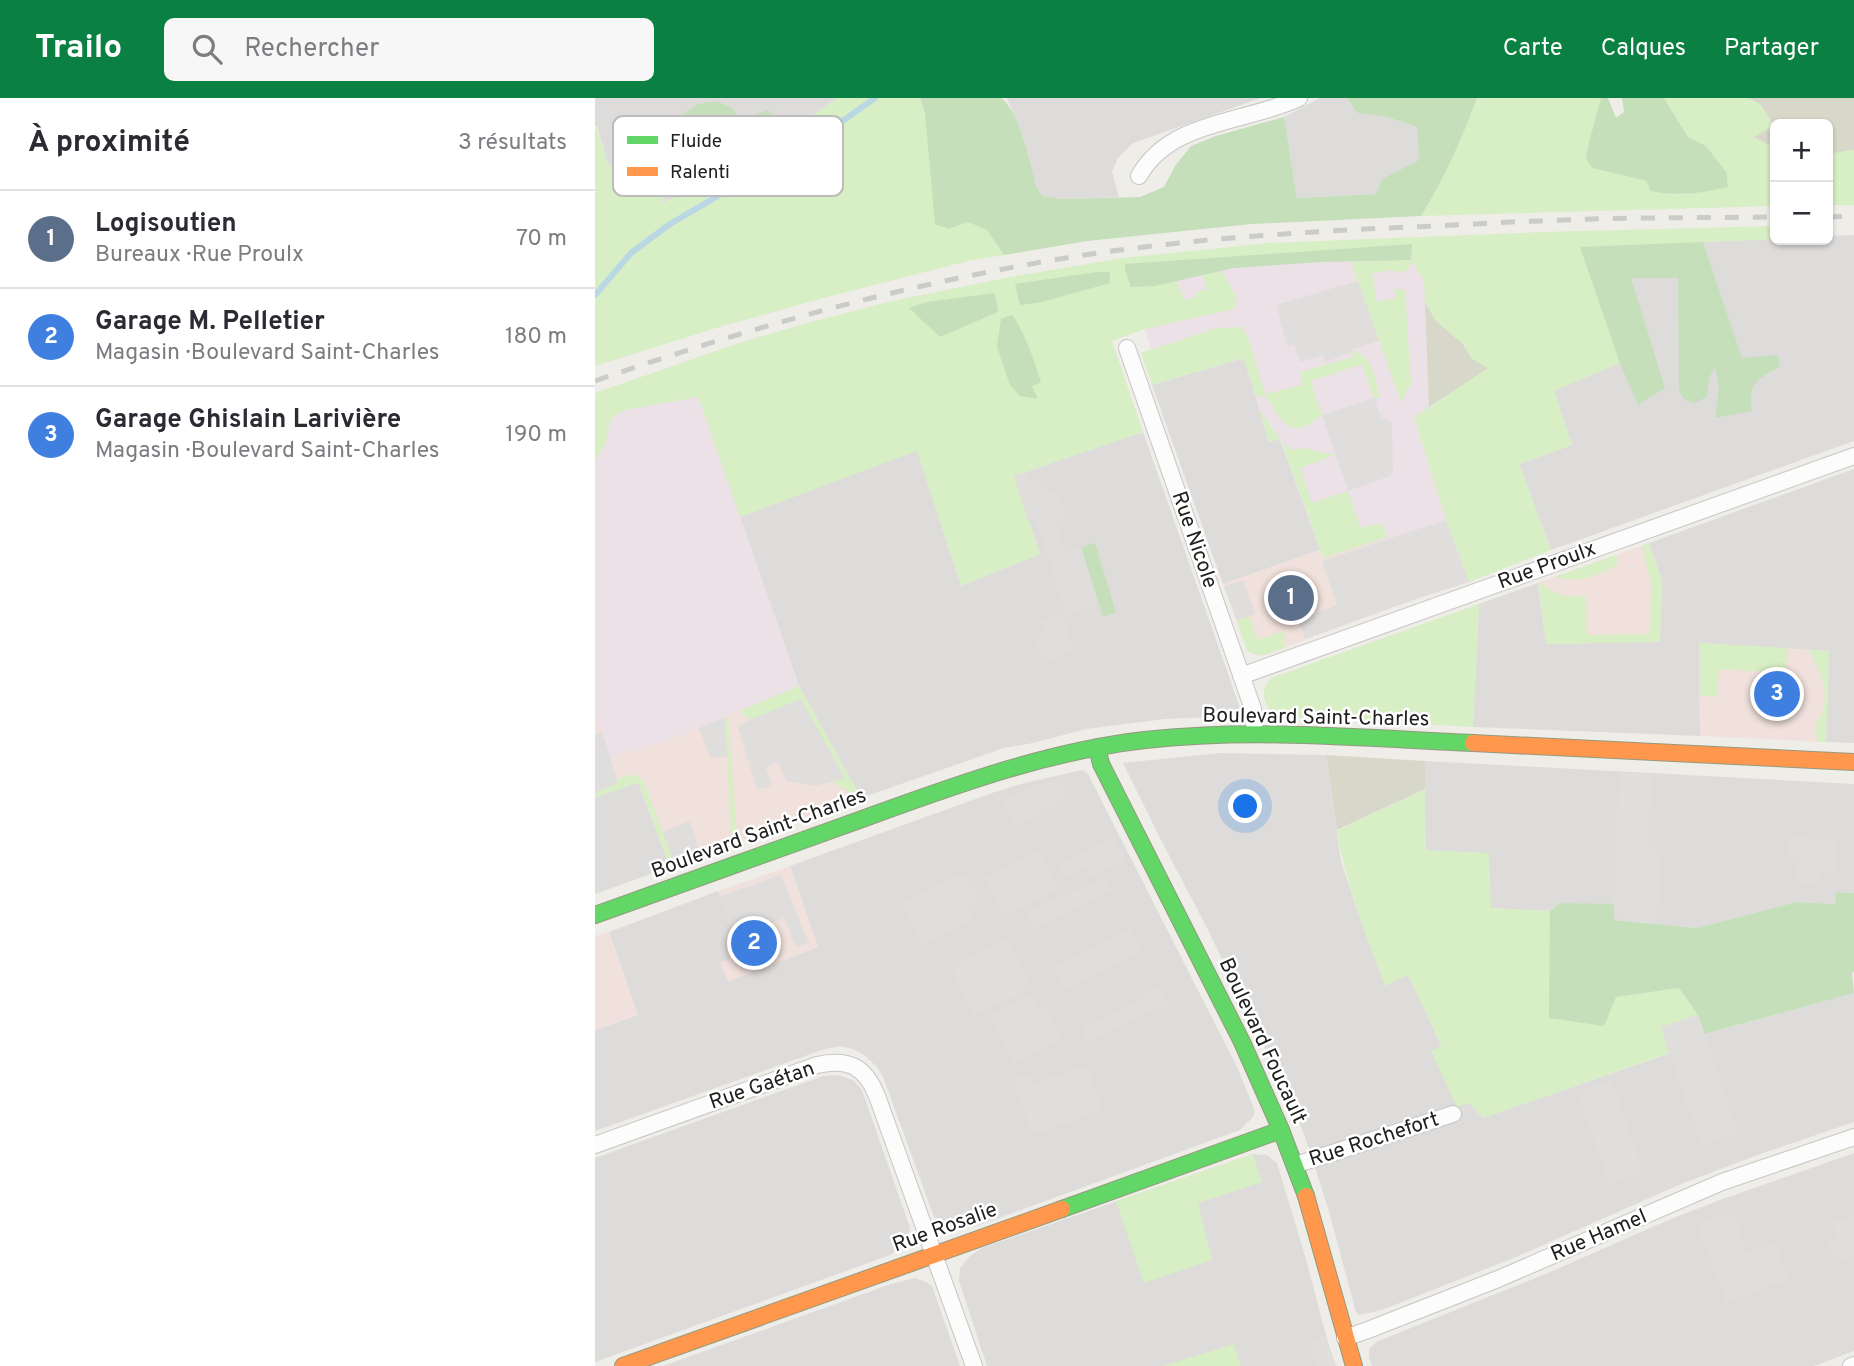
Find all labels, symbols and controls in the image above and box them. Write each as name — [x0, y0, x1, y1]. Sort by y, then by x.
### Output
search box — [164, 18, 654, 81]
text: Trailo — [35, 28, 122, 70]
icon: search — [188, 30, 226, 68]
text: Rechercher — [244, 33, 379, 66]
text: Carte — [1503, 34, 1563, 64]
text: Calques — [1601, 34, 1686, 64]
text: Partager — [1724, 34, 1819, 64]
legend — [613, 116, 843, 196]
map controls — [1770, 119, 1833, 245]
button: + — [1770, 119, 1833, 182]
text: À proximité — [28, 125, 190, 162]
text: 3 résultats — [458, 129, 567, 158]
text: Fluide — [670, 130, 722, 154]
text: Ralenti — [670, 161, 730, 185]
button: − — [1770, 182, 1833, 245]
text: Logisoutien — [95, 208, 237, 241]
text: 1 — [46, 225, 56, 254]
text: 70 m — [516, 225, 567, 254]
text: Bureaux · Rue Proulx — [95, 241, 304, 270]
text: Garage M. Pelletier — [95, 306, 325, 339]
text: 2 — [44, 323, 58, 352]
text: 180 m — [505, 323, 567, 352]
text: Magasin · Boulevard Saint-Charles — [95, 339, 440, 368]
text: Garage Ghislain Larivière — [95, 404, 401, 437]
text: 3 — [44, 421, 58, 450]
text: 190 m — [505, 421, 567, 450]
text: Magasin · Boulevard Saint-Charles — [95, 437, 440, 466]
street label: Rue Nicole — [1165, 488, 1223, 592]
street label: Rue Proulx — [1494, 536, 1600, 596]
pin: 1 — [1268, 572, 1314, 624]
pin: 3 — [1754, 668, 1800, 720]
street label: Boulevard Saint-Charles — [1202, 703, 1430, 733]
street label: Boulevard Saint-Charles — [648, 782, 870, 886]
your location — [1228, 789, 1262, 823]
pin: 2 — [731, 917, 777, 969]
street label: Boulevard Foucault — [1212, 954, 1312, 1128]
street label: Rue Gaétan — [706, 1055, 818, 1117]
street label: Rue Rochefort — [1306, 1106, 1442, 1174]
street label: Rue Rosalie — [889, 1197, 1001, 1259]
street label: Rue Hamel — [1547, 1204, 1651, 1268]

